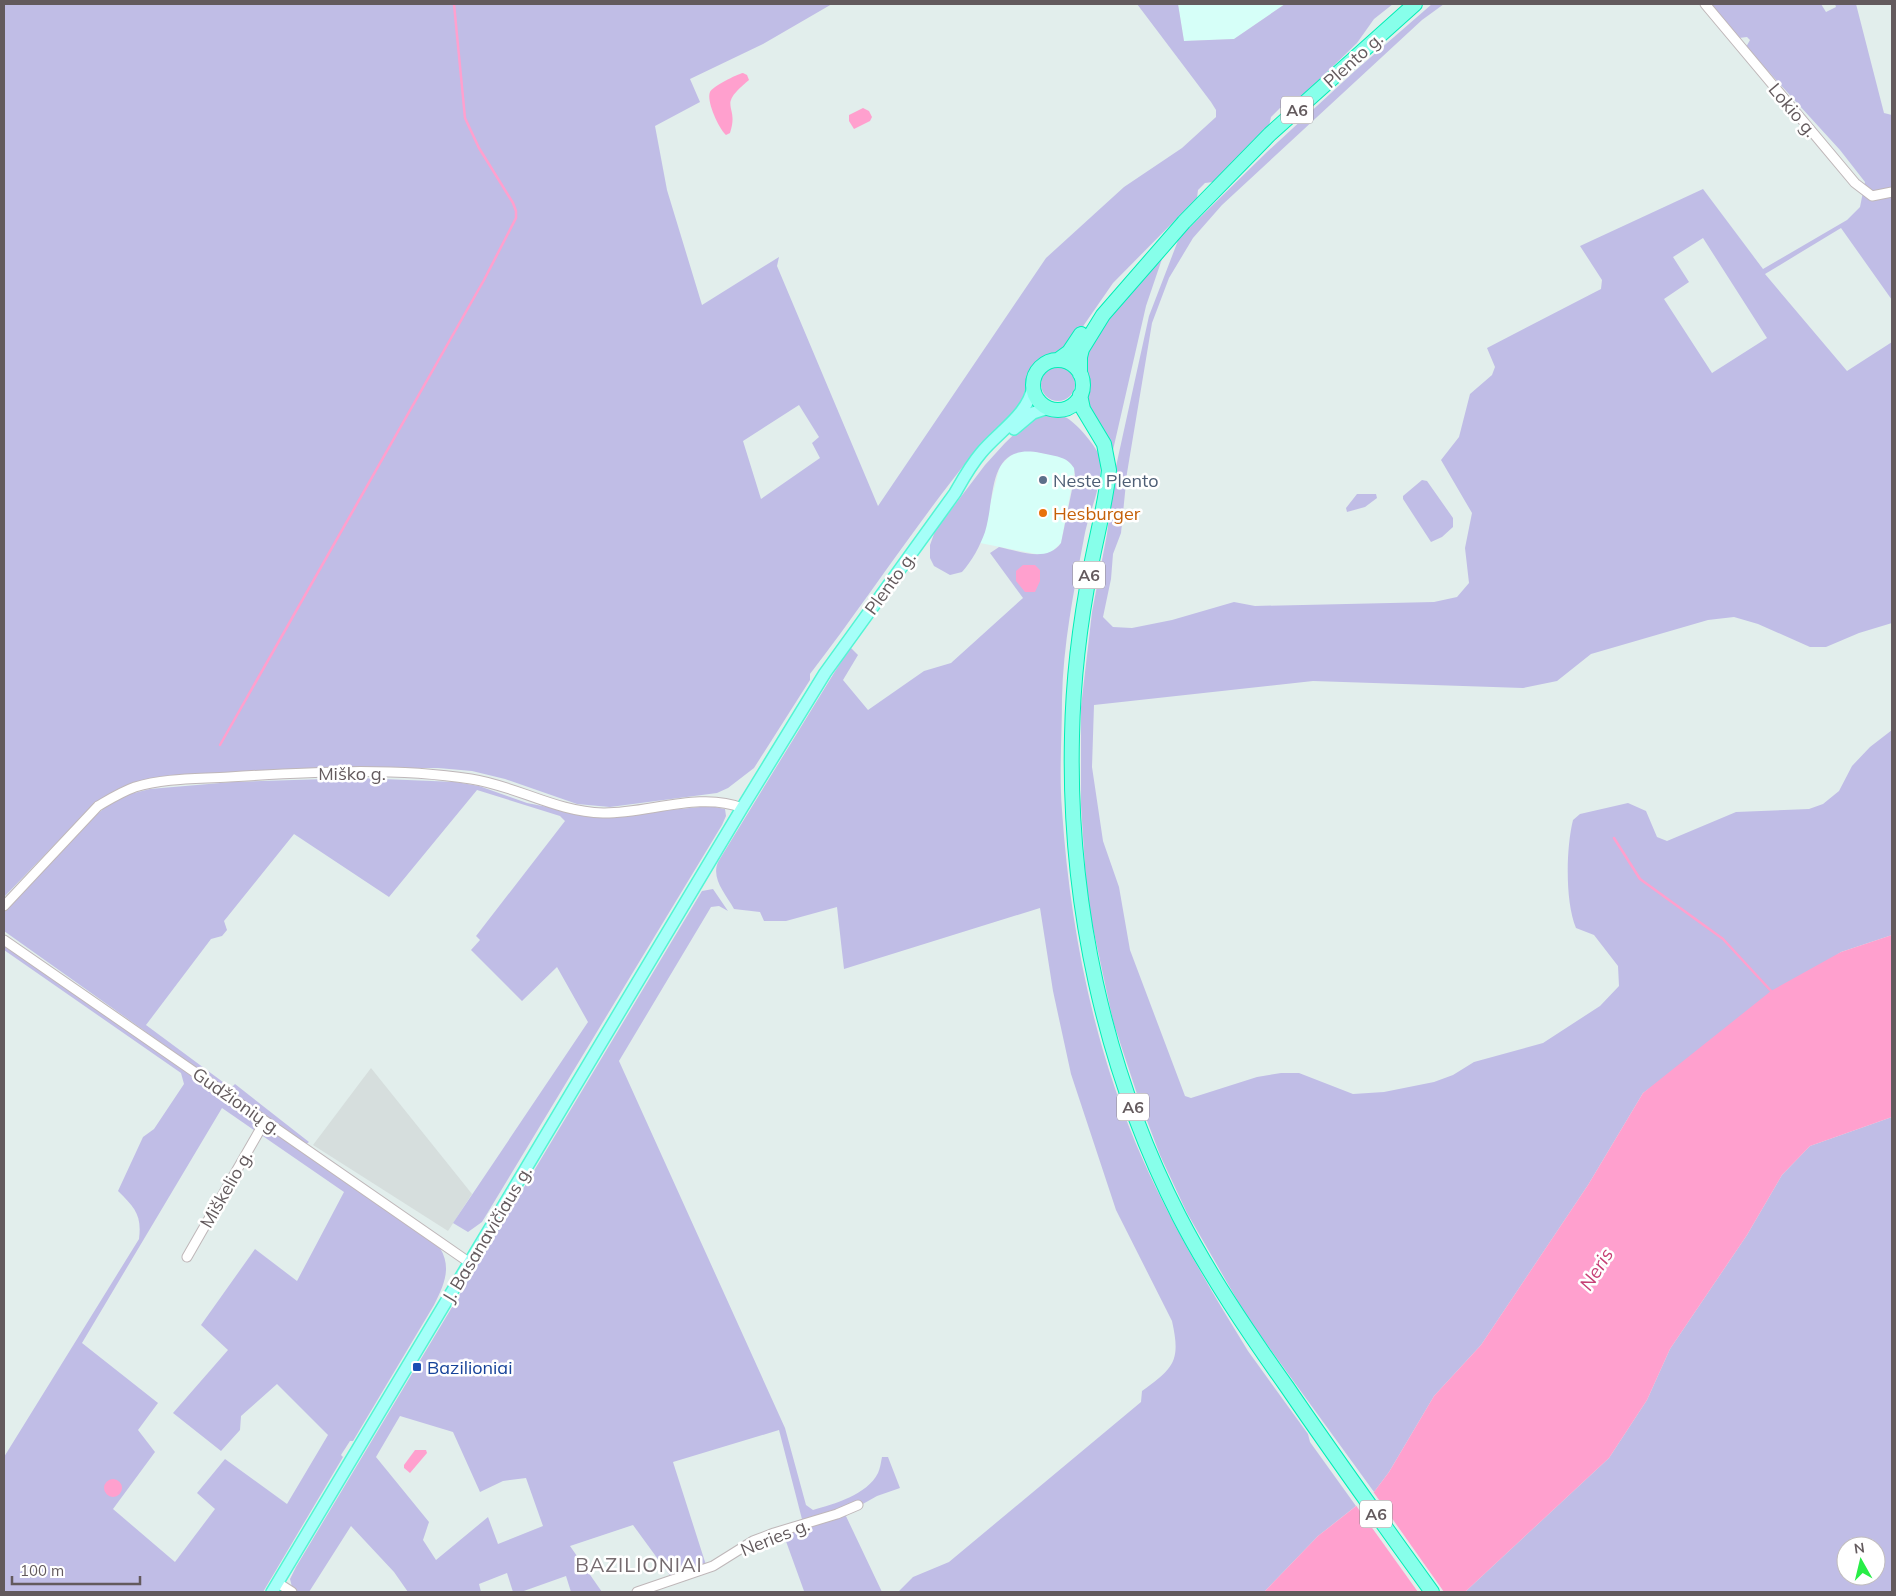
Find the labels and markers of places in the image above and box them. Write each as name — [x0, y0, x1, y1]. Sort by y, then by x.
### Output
place label: Neste Plento — [1053, 469, 1159, 492]
marker: Neste Plento — [1037, 474, 1049, 486]
place label: Hesburger — [1053, 502, 1141, 525]
marker: Hesburger — [1037, 507, 1049, 519]
place label: Bazilioniai — [427, 1356, 512, 1379]
marker: Bazilioniai — [411, 1361, 423, 1373]

